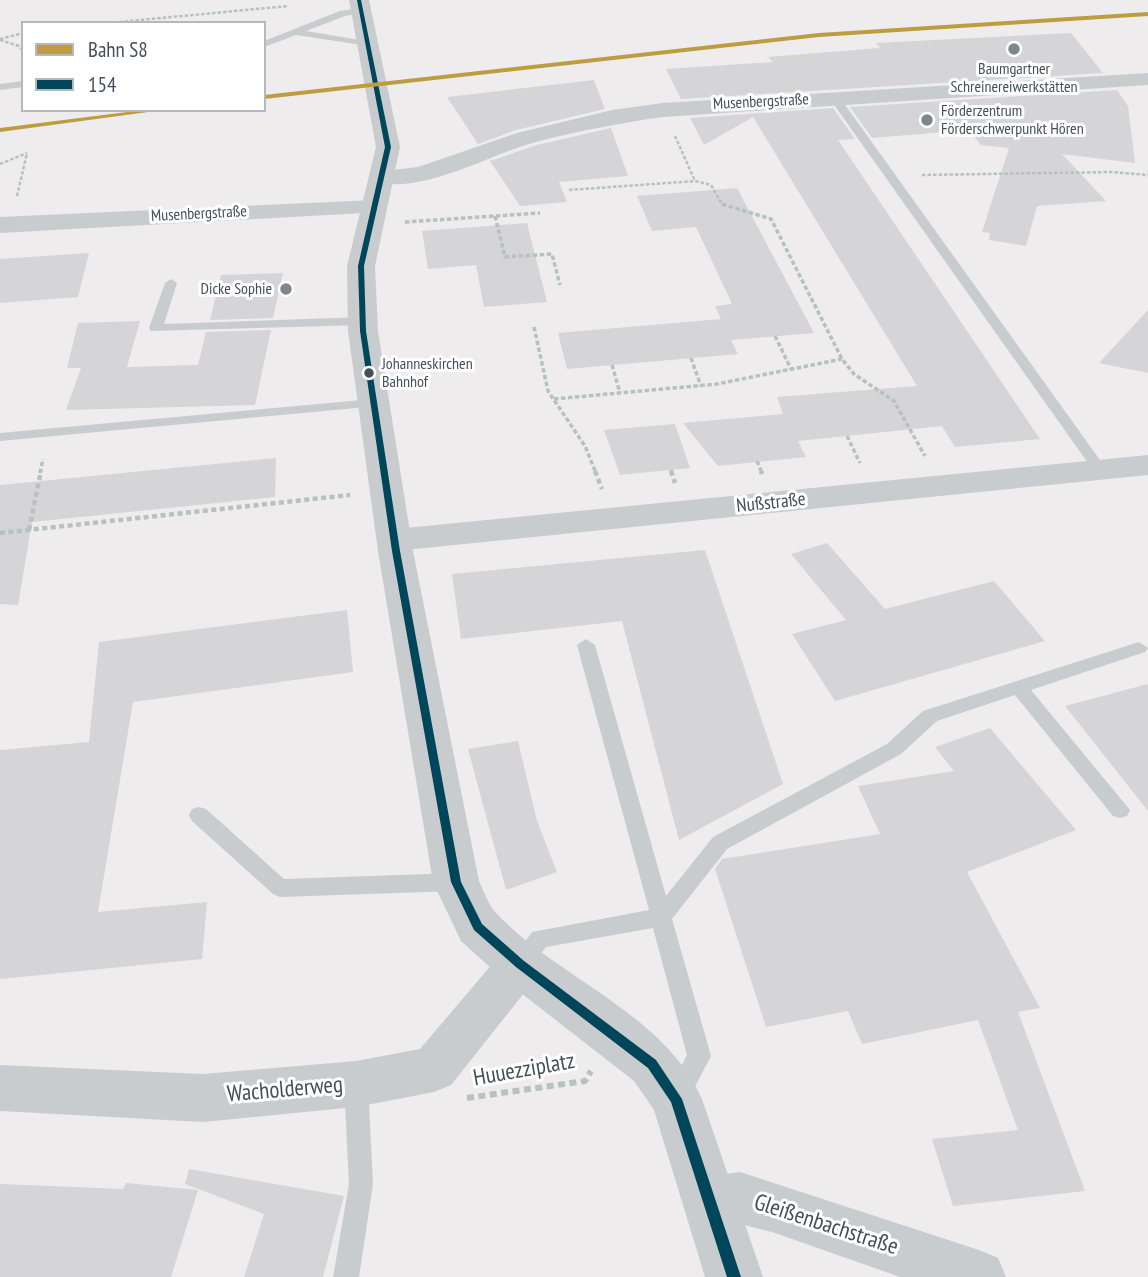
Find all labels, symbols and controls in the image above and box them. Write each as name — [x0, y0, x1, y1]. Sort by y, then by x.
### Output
legend — [21, 21, 266, 112]
text: Bahn S8 — [88, 36, 148, 63]
marker: Baumgartner Schreinereiwerkstätten — [1006, 41, 1022, 57]
place label: Baumgartner Schreinereiwerkstätten — [950, 59, 1078, 97]
text: 154 — [88, 71, 116, 98]
street label: Musenbergstraße — [713, 90, 809, 114]
place label: Förderzentrum Förderschwerpunkt Hören — [941, 101, 1084, 139]
marker: Förderzentrum Förderschwerpunkt Hören — [919, 112, 935, 128]
street label: Musenbergstraße — [151, 202, 247, 226]
place label: Dicke Sophie — [201, 279, 272, 299]
marker: Dicke Sophie — [278, 281, 294, 297]
place label: Johanneskirchen Bahnhof — [382, 354, 473, 392]
marker: Johanneskirchen Bahnhof — [362, 366, 376, 380]
street label: Nußstraße — [735, 488, 807, 518]
street label: Huuezziplatz — [471, 1048, 577, 1092]
street label: Wacholderweg — [226, 1071, 344, 1109]
street label: Gleißenbachstraße — [751, 1189, 901, 1261]

